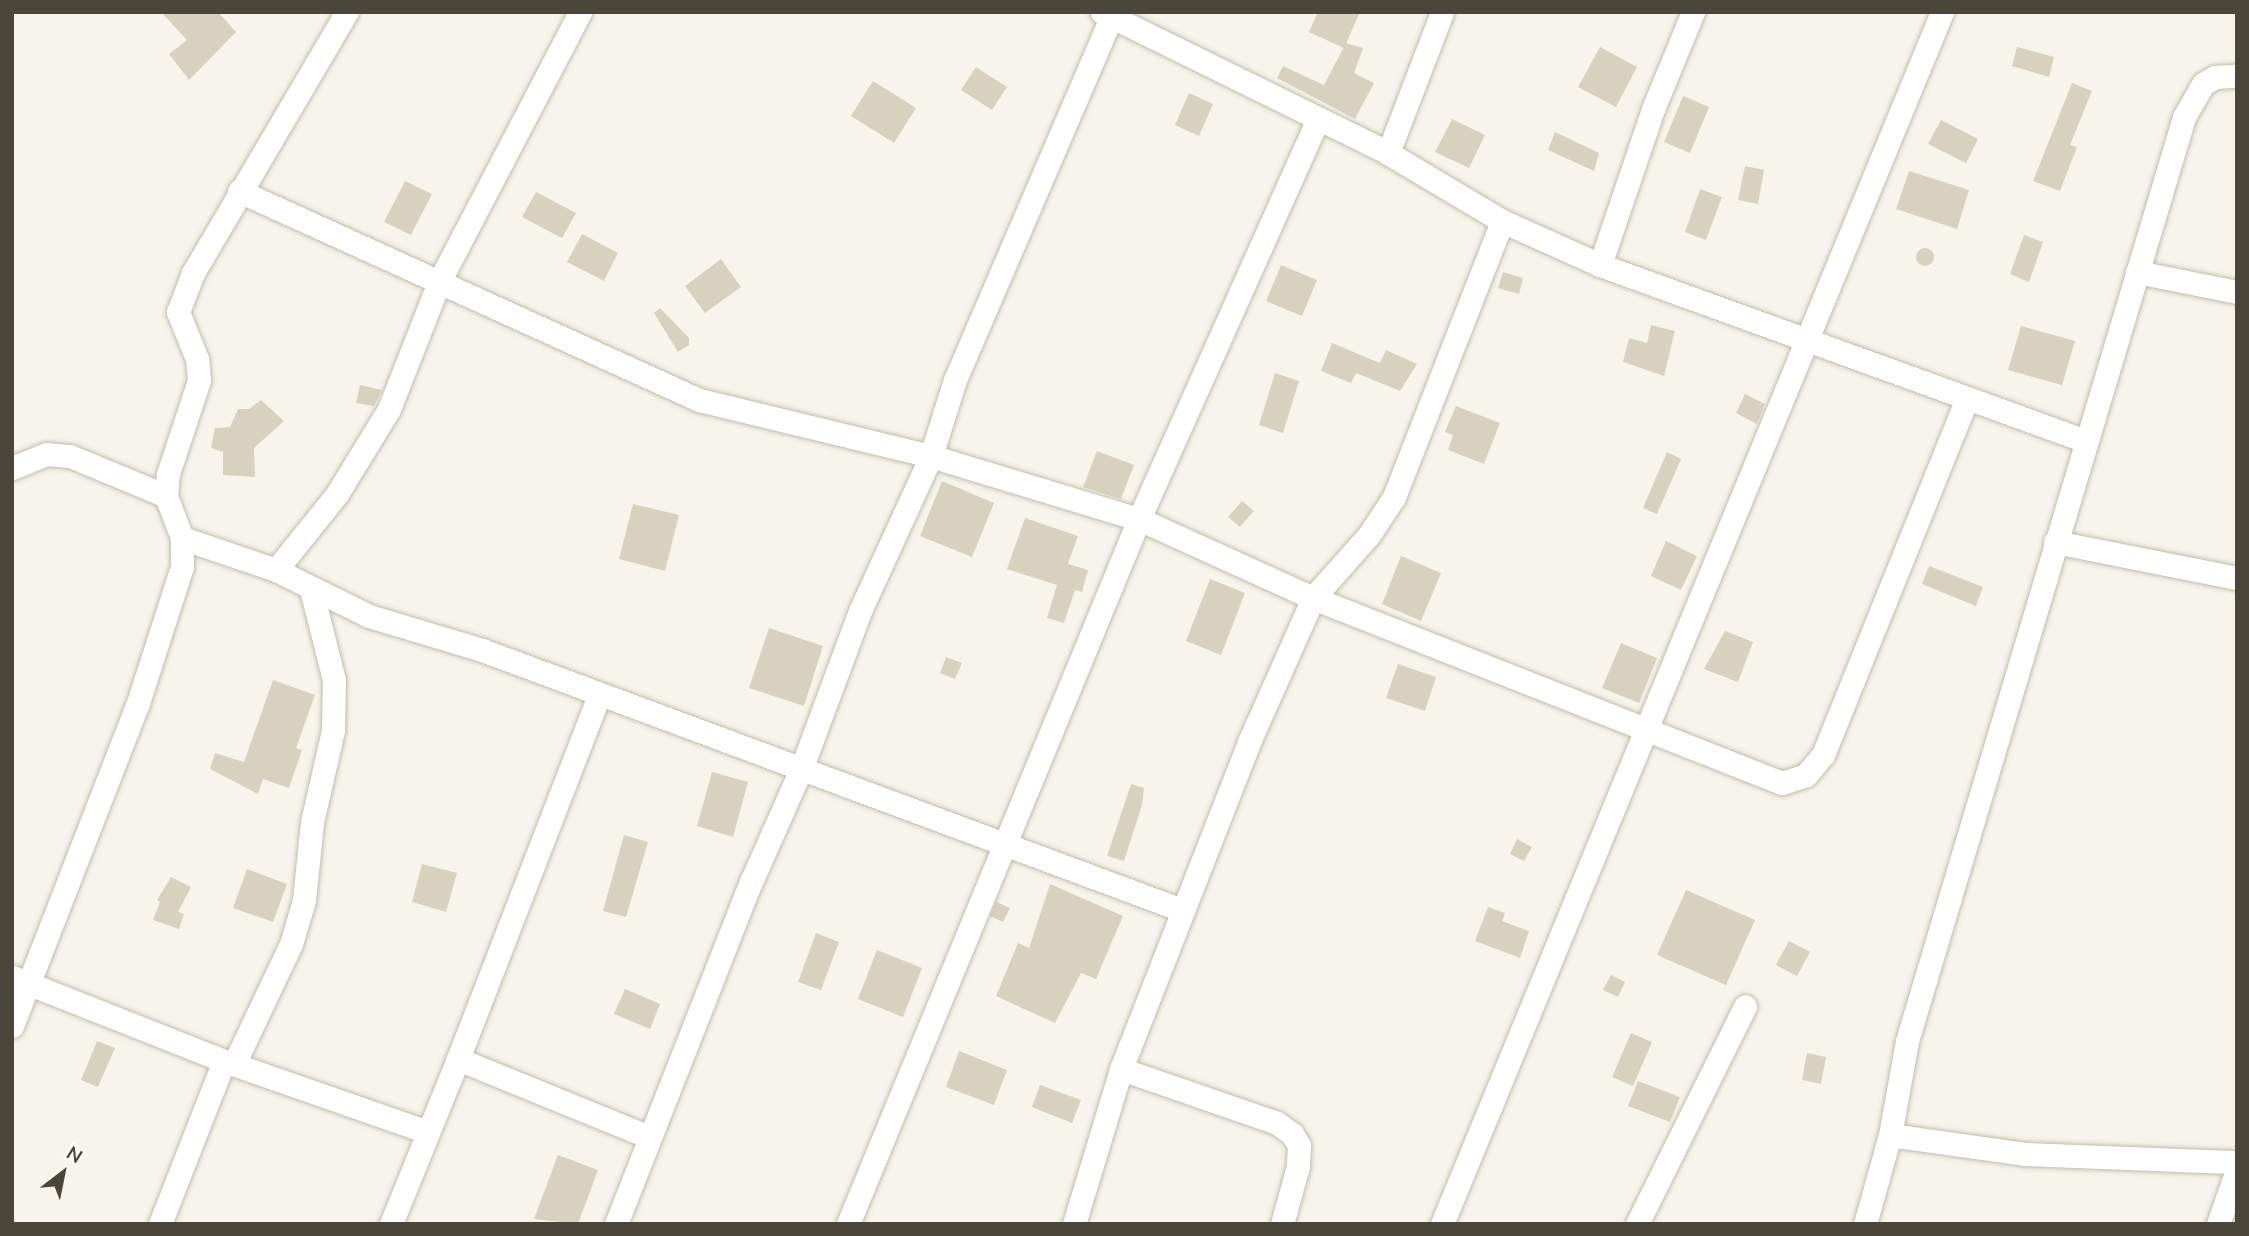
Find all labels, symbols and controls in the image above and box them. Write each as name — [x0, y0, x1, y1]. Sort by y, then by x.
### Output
north arrow — [28, 1138, 98, 1208]
text: N — [61, 1140, 87, 1170]

